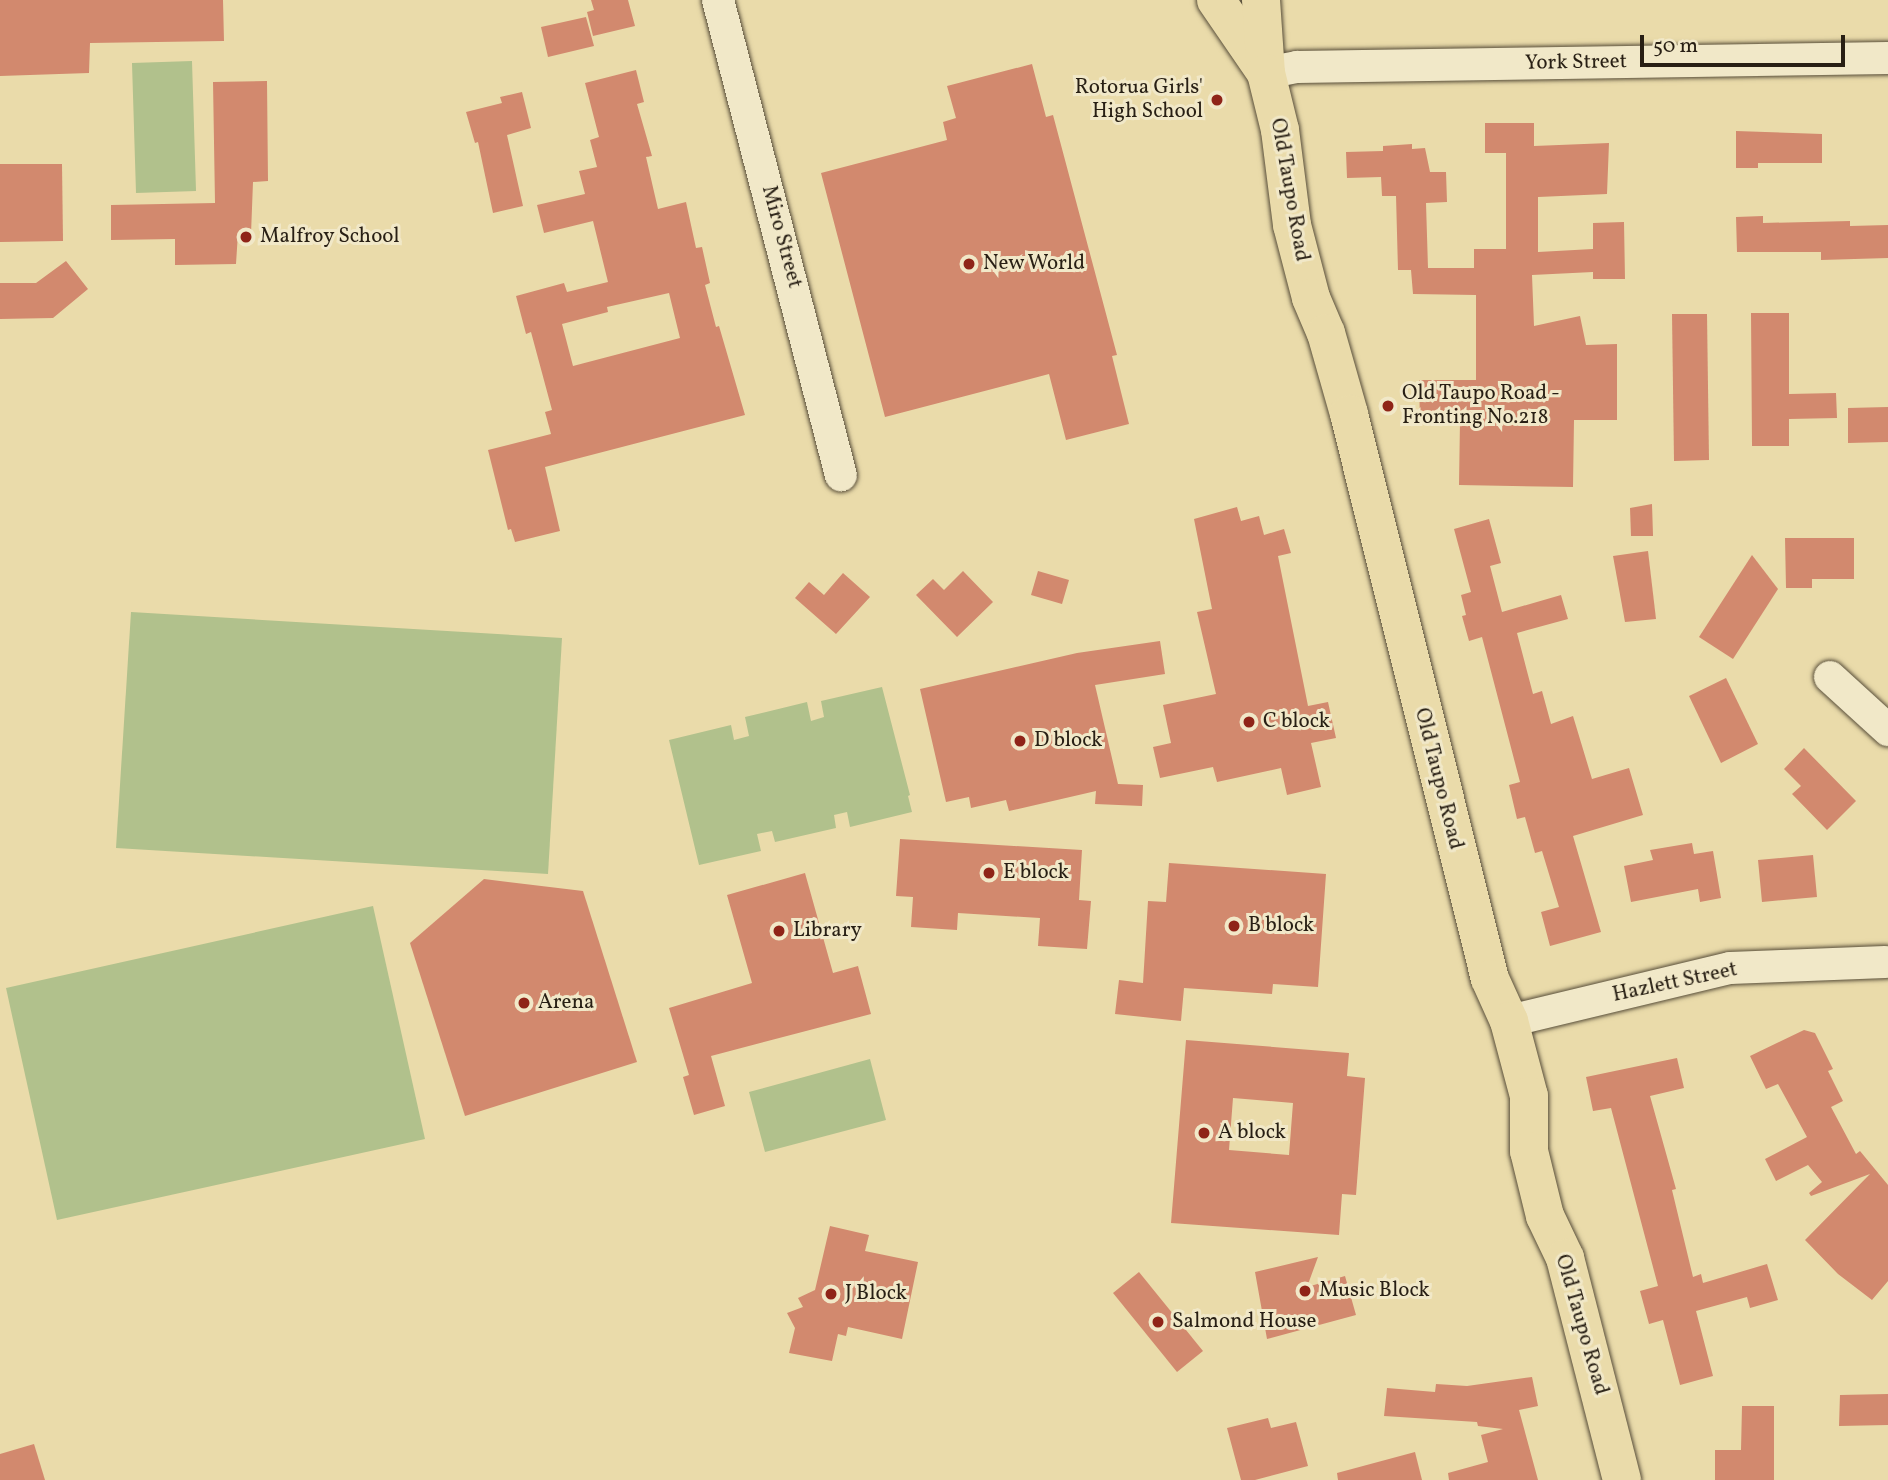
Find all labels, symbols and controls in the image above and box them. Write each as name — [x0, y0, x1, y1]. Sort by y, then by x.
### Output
scale bar — [1643, 21, 1848, 65]
text: 50 m — [1653, 32, 1698, 61]
street label: York Street — [1525, 50, 1627, 76]
place label: Rotorua Girls' High School — [1075, 75, 1203, 125]
marker: Rotorua Girls' High School — [1209, 92, 1225, 108]
street label: Old Taupo Road — [1264, 116, 1314, 264]
street label: Miro Street — [755, 183, 807, 291]
place label: Malfroy School — [260, 224, 400, 250]
marker: Malfroy School — [238, 229, 254, 245]
place label: New World — [983, 251, 1086, 277]
marker: New World — [961, 256, 977, 272]
place label: Old Taupo Road - Fronting No.218 — [1402, 381, 1561, 431]
marker: Old Taupo Road - Fronting No.218 — [1380, 398, 1396, 414]
street label: Old Taupo Road — [1408, 705, 1468, 853]
place label: C block — [1263, 709, 1330, 735]
marker: C block — [1241, 714, 1257, 730]
place label: D block — [1034, 728, 1103, 754]
marker: D block — [1012, 733, 1028, 749]
place label: E block — [1003, 860, 1069, 886]
marker: E block — [981, 865, 997, 881]
place label: B block — [1248, 913, 1314, 939]
place label: Library — [793, 918, 862, 944]
marker: B block — [1226, 918, 1242, 934]
marker: Library — [771, 923, 787, 939]
street label: Hazlett Street — [1610, 957, 1740, 1009]
place label: Arena — [538, 990, 595, 1016]
marker: Arena — [516, 995, 532, 1011]
place label: A block — [1218, 1120, 1286, 1146]
marker: A block — [1196, 1125, 1212, 1141]
street label: Old Taupo Road — [1549, 1251, 1613, 1399]
place label: Music Block — [1319, 1278, 1430, 1304]
place label: J Block — [845, 1281, 907, 1307]
marker: Music Block — [1297, 1283, 1313, 1299]
marker: J Block — [823, 1286, 839, 1302]
place label: Salmond House — [1172, 1309, 1316, 1335]
marker: Salmond House — [1150, 1314, 1166, 1330]

